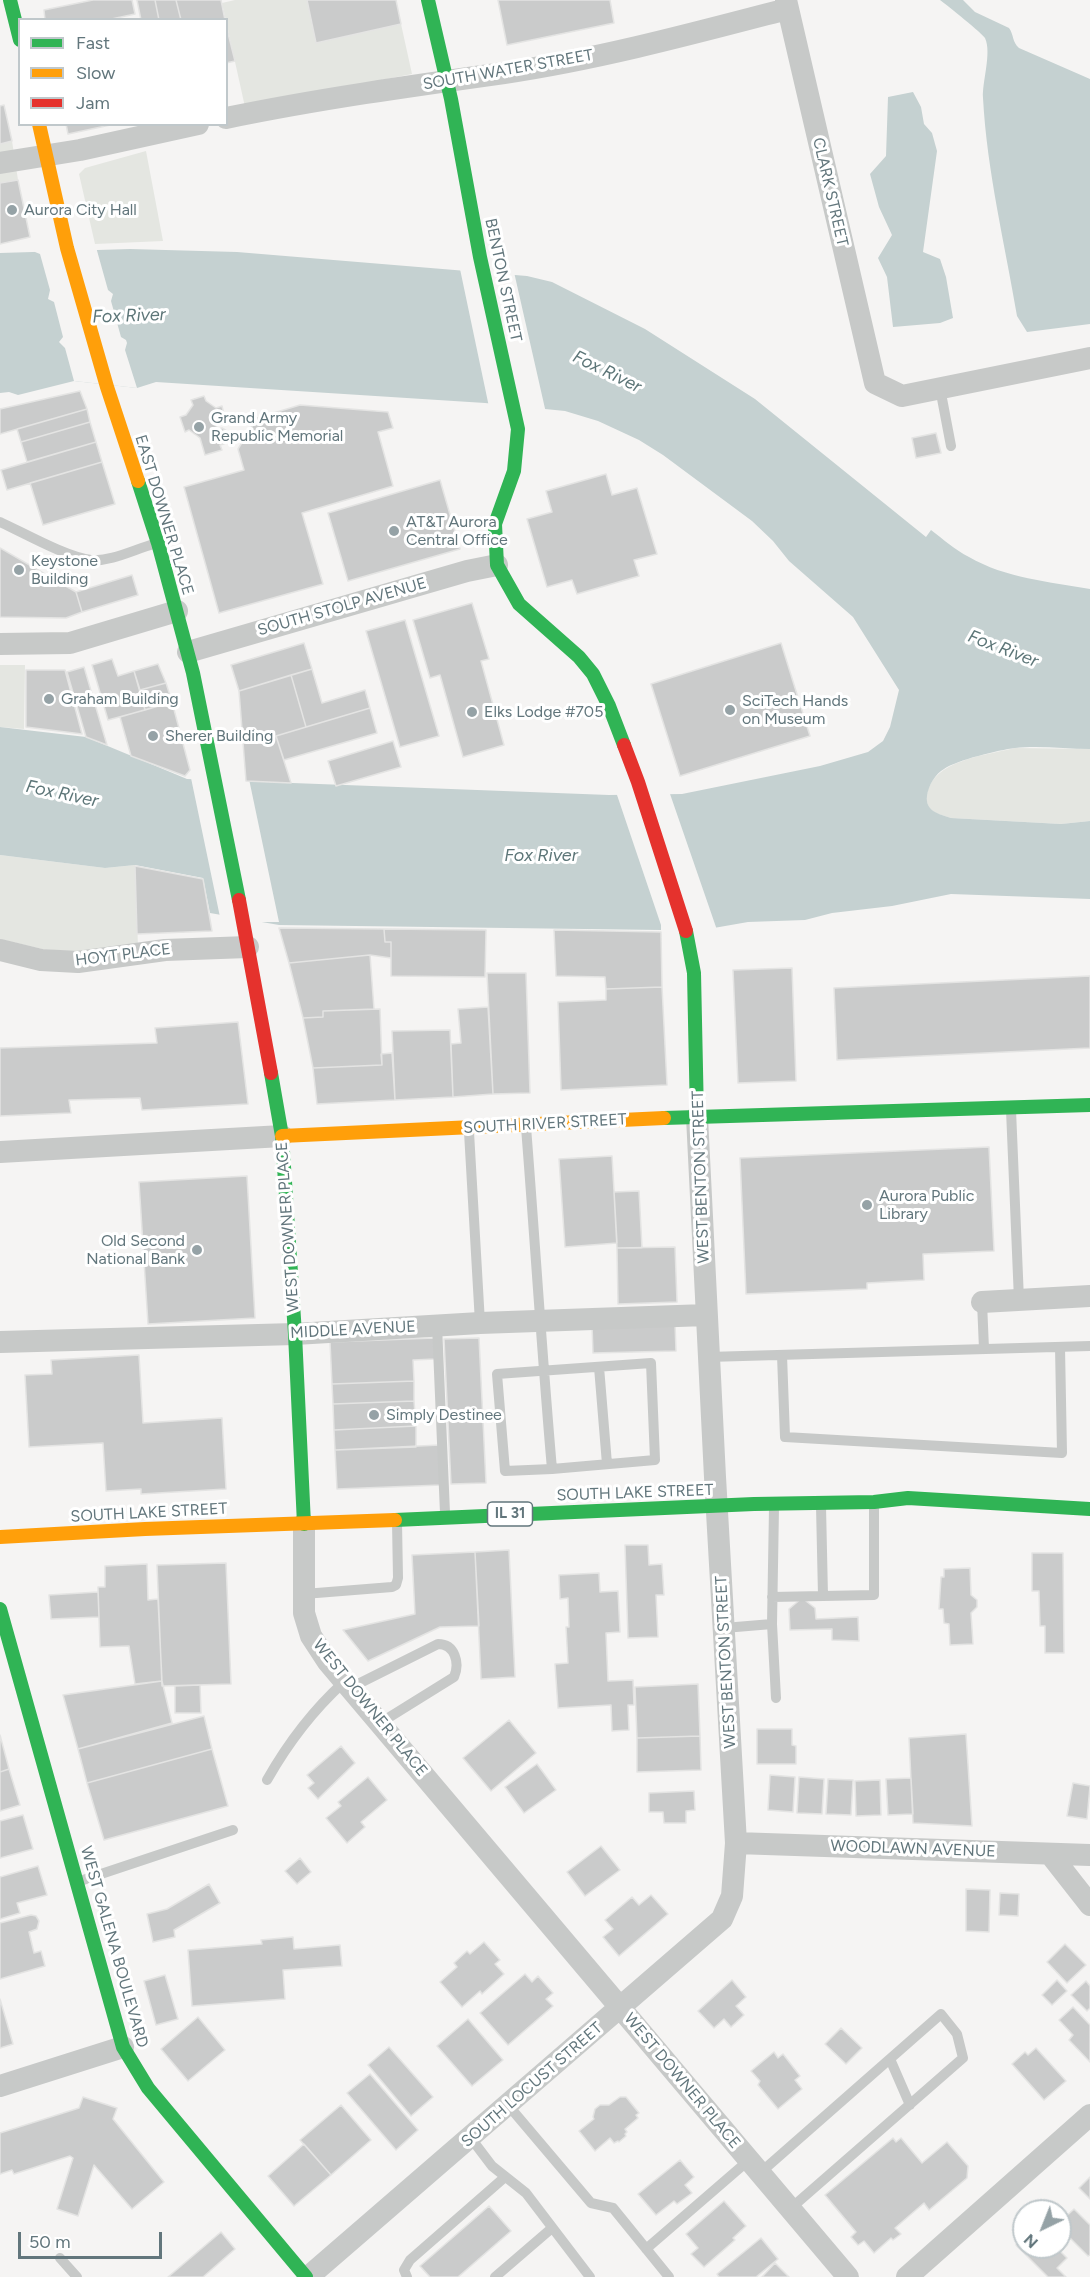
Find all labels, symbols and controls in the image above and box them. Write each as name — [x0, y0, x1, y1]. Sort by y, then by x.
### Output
legend — [18, 18, 228, 126]
text: Fast — [76, 32, 110, 54]
street label: SOUTH WATER STREET — [421, 46, 595, 94]
text: Slow — [76, 62, 115, 84]
text: Jam — [76, 92, 110, 114]
street label: CLARK STREET — [808, 136, 852, 248]
place label: Aurora City Hall — [24, 200, 137, 220]
marker: Aurora City Hall — [5, 203, 19, 217]
street label: BENTON STREET — [481, 217, 525, 343]
water label: Fox River — [92, 304, 166, 328]
water label: Fox River — [569, 346, 645, 398]
place label: Grand Army Republic Memorial — [211, 408, 343, 446]
marker: Grand Army Republic Memorial — [192, 420, 206, 434]
street label: EAST DOWNER PLACE — [130, 433, 198, 597]
place label: AT&T Aurora Central Office — [406, 512, 508, 550]
marker: AT&T Aurora Central Office — [387, 524, 401, 538]
place label: Keystone Building — [31, 551, 98, 589]
marker: Keystone Building — [12, 563, 26, 577]
street label: SOUTH STOLP AVENUE — [255, 574, 429, 640]
water label: Fox River — [965, 626, 1041, 672]
place label: Graham Building — [61, 689, 179, 709]
place label: SciTech Hands on Museum — [742, 691, 848, 729]
marker: Graham Building — [42, 692, 56, 706]
place label: Elks Lodge #705 — [484, 702, 603, 722]
marker: SciTech Hands on Museum — [723, 703, 737, 717]
marker: Elks Lodge #705 — [465, 705, 479, 719]
place label: Sherer Building — [165, 726, 273, 746]
marker: Sherer Building — [146, 729, 160, 743]
water label: Fox River — [24, 776, 100, 812]
water label: Fox River — [504, 845, 578, 867]
street label: HOYT PLACE — [74, 940, 172, 970]
street label: WEST BENTON STREET — [688, 1090, 714, 1264]
street label: SOUTH RIVER STREET — [463, 1110, 627, 1138]
street label: WEST DOWNER PLACE — [272, 1141, 304, 1313]
place label: Aurora Public Library — [879, 1186, 974, 1224]
marker: Aurora Public Library — [860, 1198, 874, 1212]
place label: Old Second National Bank — [86, 1231, 185, 1269]
marker: Old Second National Bank — [190, 1243, 204, 1257]
street label: MIDDLE AVENUE — [290, 1317, 416, 1343]
place label: Simply Destinee — [386, 1405, 502, 1425]
marker: Simply Destinee — [367, 1408, 381, 1422]
street label: SOUTH LAKE STREET — [556, 1481, 714, 1505]
street label: SOUTH LAKE STREET — [70, 1499, 228, 1527]
road number: IL 31 — [488, 1502, 532, 1526]
street label: WEST BENTON STREET — [712, 1575, 740, 1749]
street label: WEST DOWNER PLACE — [309, 1636, 431, 1780]
street label: WOODLAWN AVENUE — [830, 1837, 996, 1861]
street label: WEST GALENA BOULEVARD — [76, 1844, 152, 2050]
street label: WEST DOWNER PLACE — [620, 2009, 744, 2153]
street label: SOUTH LOCUST STREET — [458, 2019, 606, 2151]
north arrow — [1012, 2199, 1072, 2259]
scale bar — [21, 2220, 165, 2258]
text: N — [1020, 2230, 1042, 2252]
text: 50 m — [29, 2231, 71, 2253]

